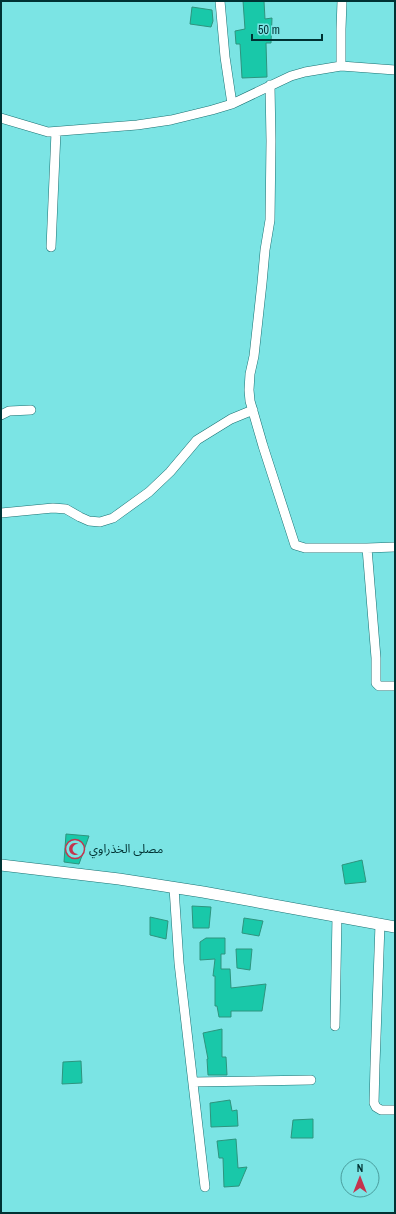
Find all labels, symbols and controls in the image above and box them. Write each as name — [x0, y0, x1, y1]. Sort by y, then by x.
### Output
scale bar — [252, 16, 322, 42]
text: 50 m — [258, 22, 280, 38]
mosque icon: مصلى الخذراوي — [64, 838, 86, 860]
place label: مصلى الخذراوي — [89, 841, 163, 859]
north arrow — [340, 1158, 380, 1198]
text: N — [357, 1161, 363, 1175]

